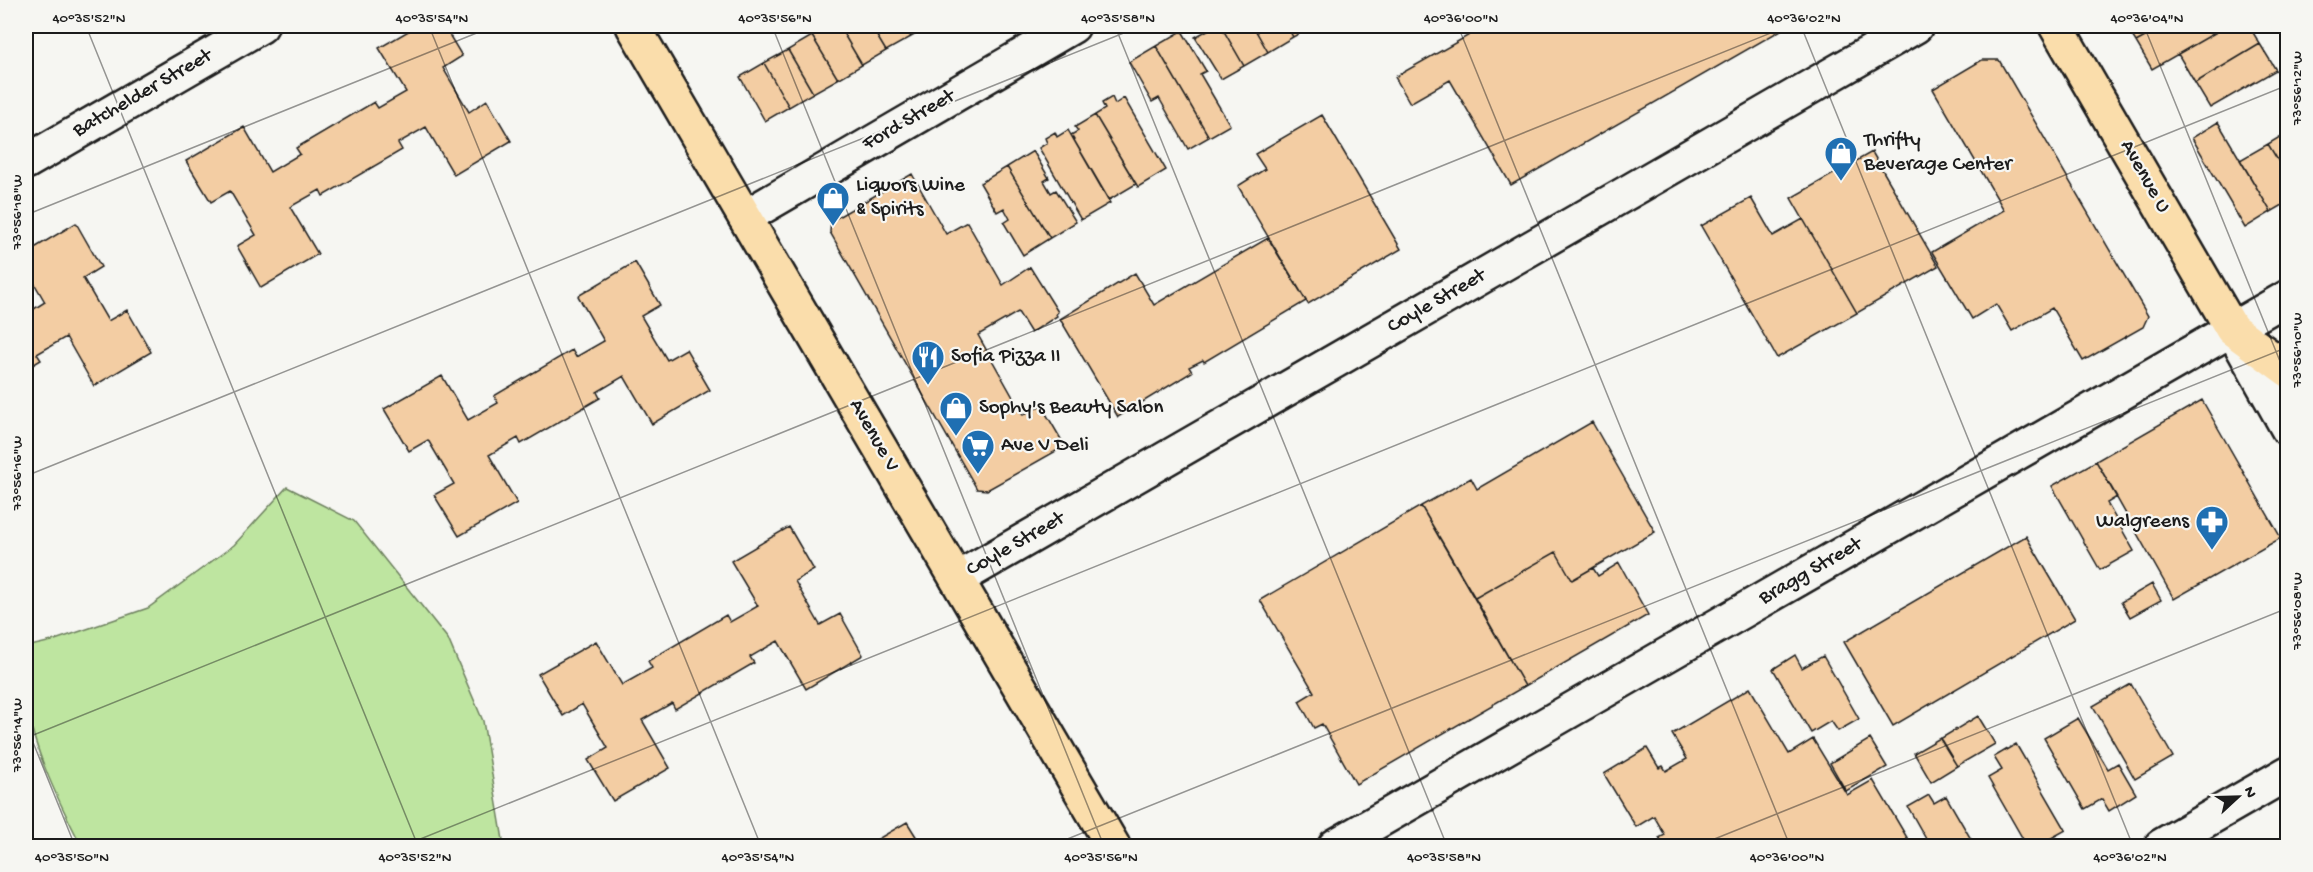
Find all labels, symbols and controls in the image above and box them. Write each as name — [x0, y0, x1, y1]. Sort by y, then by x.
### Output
text: 40°35'52"N — [52, 10, 126, 28]
text: 40°35'54"N — [396, 10, 469, 28]
text: 40°35'56"N — [738, 10, 812, 28]
text: 40°35'58"N — [1081, 10, 1155, 28]
text: 40°36'00"N — [1424, 10, 1499, 28]
text: 40°36'02"N — [1767, 10, 1841, 28]
text: 40°36'04"N — [2110, 10, 2184, 28]
street label: Batchelder Street — [68, 43, 219, 144]
text: 73°56'12"W — [2289, 51, 2307, 126]
street label: Ford Street — [858, 83, 962, 158]
place label: Thrifty Beverage Center — [1863, 129, 2013, 178]
shop icon: Thrifty Beverage Center — [1823, 135, 1859, 182]
street label: Avenue U — [2113, 136, 2175, 218]
text: 73°56'18"W — [9, 174, 27, 250]
place label: Liquors Wine & Spirits — [856, 174, 966, 223]
shop icon: Liquors Wine & Spirits — [815, 180, 851, 227]
street label: Coyle Street — [1384, 263, 1493, 340]
text: 73°56'10"W — [2289, 312, 2307, 389]
restaurant icon: Sofia Pizza II — [910, 339, 946, 386]
place label: Sofia Pizza II — [951, 345, 1061, 370]
shop icon: Sophy's Beauty Salon — [938, 390, 974, 437]
street label: Avenue V — [842, 395, 904, 477]
place label: Sophy's Beauty Salon — [979, 396, 1164, 421]
supermarket icon: Ave V Deli — [960, 428, 996, 475]
place label: Ave V Deli — [1001, 434, 1089, 459]
text: 73°56'16"W — [9, 436, 27, 511]
pharmacy icon: Walgreens — [2194, 504, 2230, 551]
street label: Coyle Street — [963, 506, 1072, 583]
place label: Walgreens — [2096, 510, 2190, 535]
street label: Bragg Street — [1754, 531, 1869, 612]
text: 73°56'08"W — [2289, 572, 2307, 651]
text: 73°56'14"W — [9, 698, 27, 773]
north arrow — [2208, 767, 2268, 827]
text: N — [2238, 784, 2260, 802]
text: 40°35'50"N — [35, 849, 109, 867]
text: 40°35'52"N — [378, 849, 452, 867]
text: 40°35'54"N — [722, 849, 795, 867]
text: 40°35'56"N — [1064, 849, 1138, 867]
text: 40°35'58"N — [1407, 849, 1481, 867]
text: 40°36'00"N — [1750, 849, 1825, 867]
text: 40°36'02"N — [2093, 849, 2167, 867]

